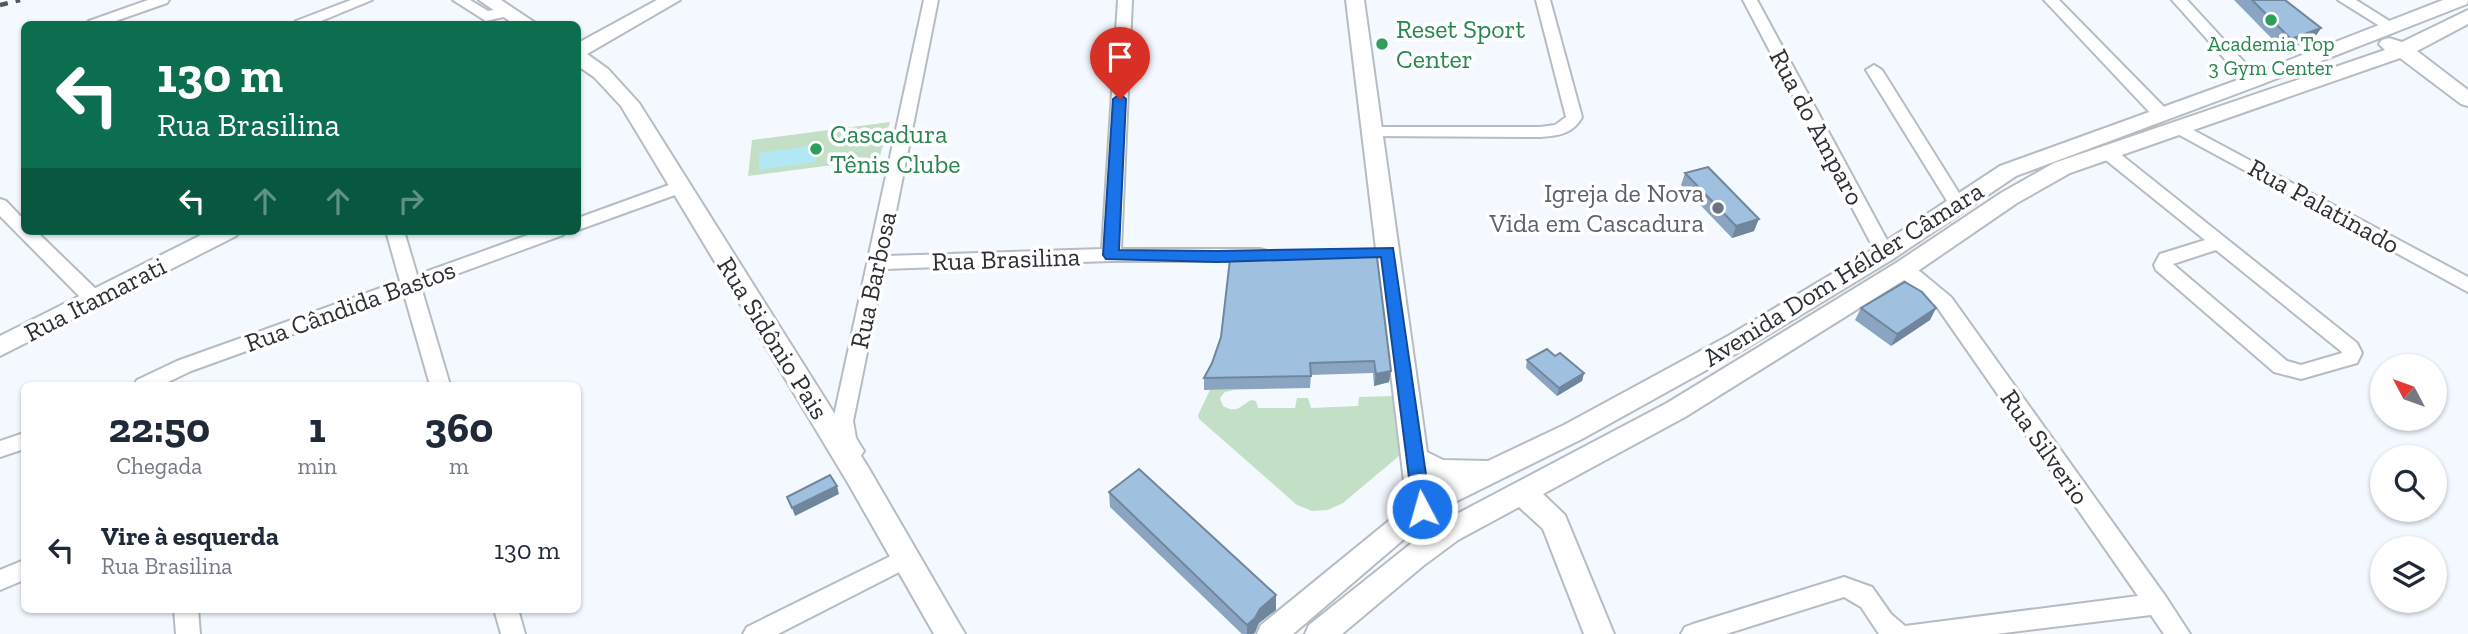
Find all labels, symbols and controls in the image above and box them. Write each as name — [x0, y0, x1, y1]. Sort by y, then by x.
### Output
marker: Academia Top 3 Gym Center — [2263, 12, 2279, 28]
place label: Reset Sport Center — [1396, 13, 1526, 75]
pin — [1090, 27, 1150, 99]
place label: Academia Top 3 Gym Center — [2207, 31, 2335, 80]
marker: Reset Sport Center — [1374, 36, 1390, 52]
icon: arrive — [1101, 38, 1139, 76]
street label: Rua do Amparo — [1762, 43, 1872, 211]
text: 130 m — [157, 46, 283, 105]
icon: left — [42, 49, 133, 140]
text: Rua Brasilina — [157, 106, 340, 144]
place label: Cascadura Tênis Clube — [830, 118, 961, 180]
marker: Cascadura Tênis Clube — [808, 141, 824, 157]
street label: Rua Palatinado — [2243, 151, 2405, 261]
street label: Avenida Dom Hélder Câmara — [1697, 174, 1989, 374]
place label: Igreja de Nova Vida em Cascadura — [1488, 177, 1704, 239]
icon: left — [173, 182, 211, 220]
icon: ahead — [246, 182, 284, 220]
icon: ahead — [319, 182, 357, 220]
icon: right — [392, 182, 430, 220]
marker: Igreja de Nova Vida em Cascadura — [1710, 200, 1726, 216]
street label: Rua Barbosa — [843, 208, 903, 352]
street label: Rua Brasilina — [931, 240, 1081, 278]
street label: Rua Itamarati — [19, 250, 171, 348]
street label: Rua Sidônio Pais — [710, 251, 836, 425]
street label: Rua Cândida Bastos — [240, 253, 460, 359]
north arrow — [2370, 354, 2446, 430]
map controls — [2370, 354, 2447, 613]
street label: Rua Silverio — [1994, 383, 2096, 511]
text: 22:50 — [108, 402, 210, 453]
text: 1 — [309, 402, 326, 453]
text: 360 — [424, 402, 494, 453]
button: search — [2370, 445, 2447, 522]
text: Chegada — [116, 452, 202, 480]
text: min — [298, 452, 337, 480]
text: m — [449, 452, 469, 480]
position arrow — [1385, 472, 1459, 546]
text: Vire à esquerda — [101, 520, 279, 552]
icon: left — [42, 531, 80, 569]
text: 130 m — [494, 534, 560, 566]
button: layers — [2370, 536, 2447, 613]
text: Rua Brasilina — [101, 552, 232, 580]

